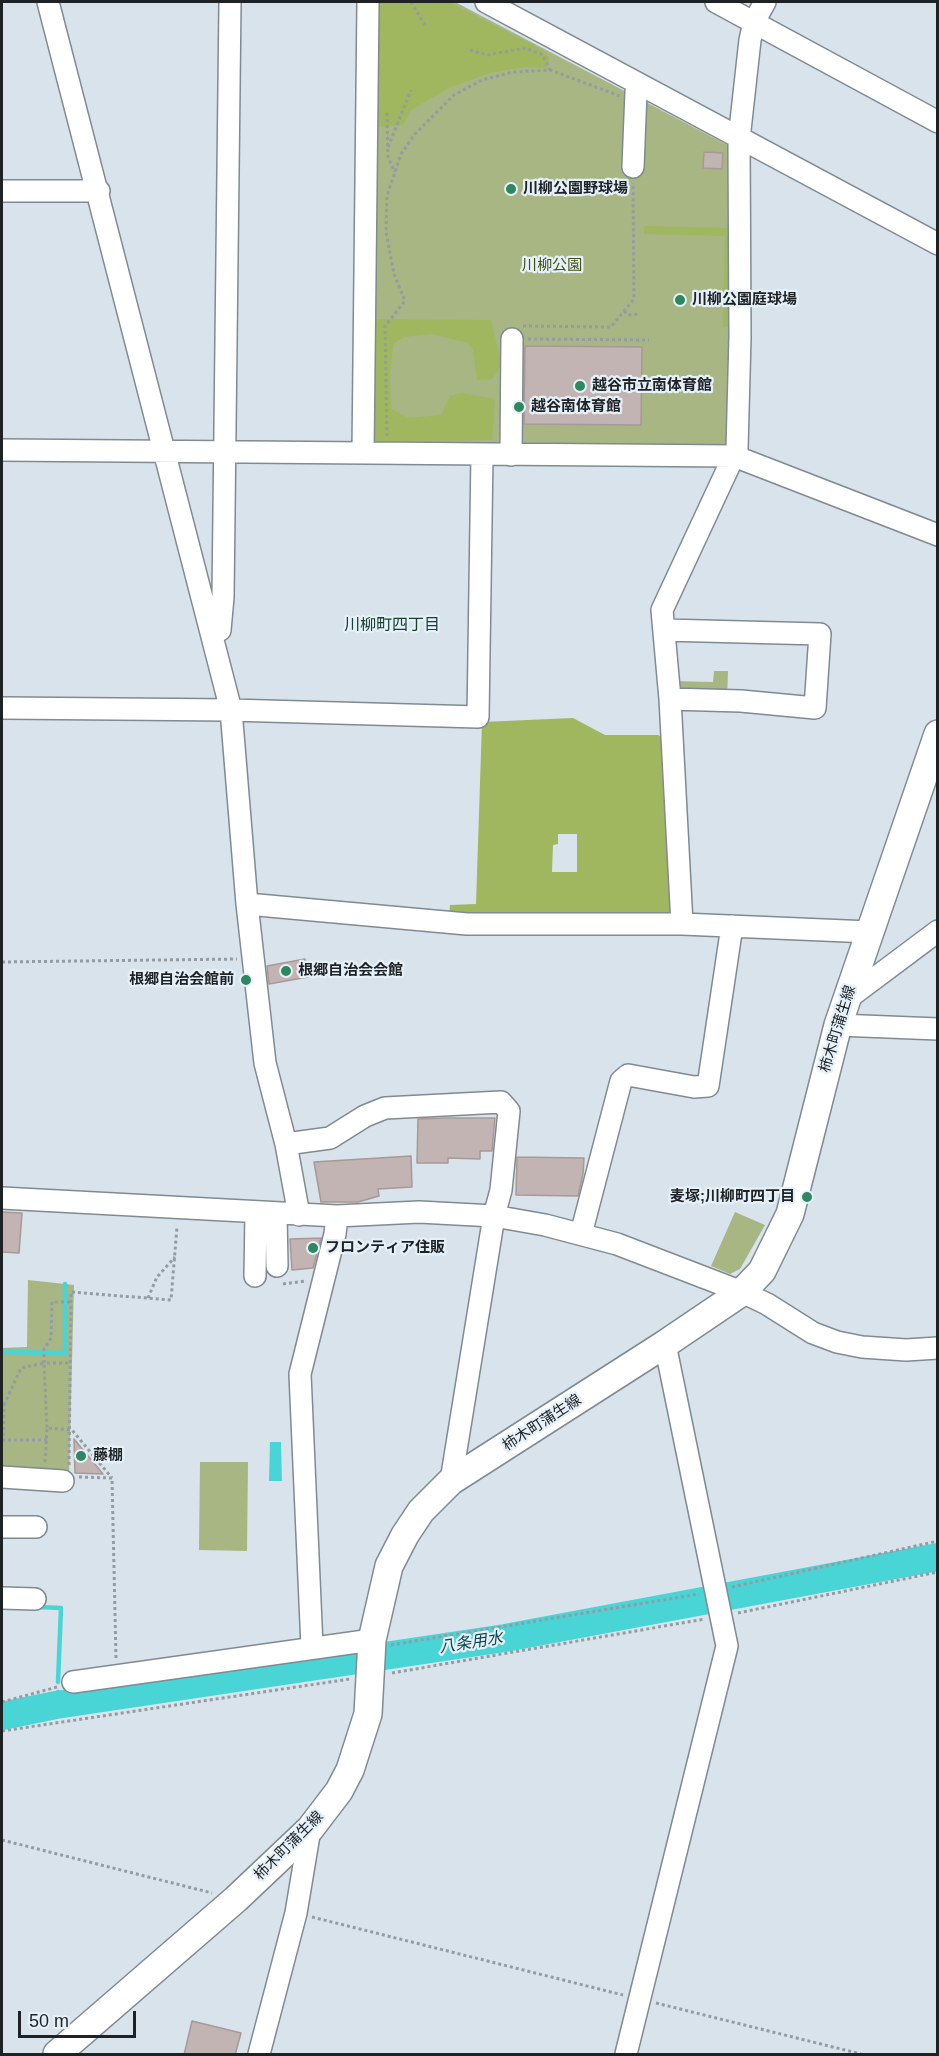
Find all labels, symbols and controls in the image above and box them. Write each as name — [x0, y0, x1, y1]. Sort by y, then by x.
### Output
place label: 川柳公園野球場 — [523, 180, 628, 198]
marker: 川柳公園野球場 — [504, 182, 518, 196]
park label: 川柳公園 — [522, 257, 582, 275]
place label: 川柳公園庭球場 — [692, 291, 797, 309]
marker: 川柳公園庭球場 — [673, 293, 687, 307]
place label: 越谷市立南体育館 — [592, 377, 712, 395]
marker: 越谷市立南体育館 — [573, 379, 587, 393]
place label: 越谷南体育館 — [531, 398, 621, 416]
marker: 越谷南体育館 — [512, 400, 526, 414]
district label: 川柳町四丁目 — [344, 616, 440, 636]
place label: 根郷自治会会館 — [298, 962, 403, 980]
marker: 根郷自治会会館 — [279, 964, 293, 978]
place label: 根郷自治会館前 — [129, 971, 234, 989]
marker: 根郷自治会館前 — [239, 973, 253, 987]
street label: 柿木町蒲生線 — [816, 983, 860, 1075]
place label: 麦塚;川柳町四丁目 — [670, 1188, 795, 1206]
marker: 麦塚;川柳町四丁目 — [800, 1190, 814, 1204]
place label: フロンティア住販 — [325, 1239, 445, 1257]
marker: フロンティア住販 — [306, 1241, 320, 1255]
street label: 柿木町蒲生線 — [499, 1391, 585, 1455]
place label: 藤棚 — [93, 1447, 123, 1465]
marker: 藤棚 — [74, 1449, 88, 1463]
water label: 八条用水 — [438, 1629, 504, 1657]
street label: 柿木町蒲生線 — [251, 1808, 327, 1884]
scale bar — [21, 1999, 140, 2037]
text: 50 m — [29, 2011, 69, 2031]

